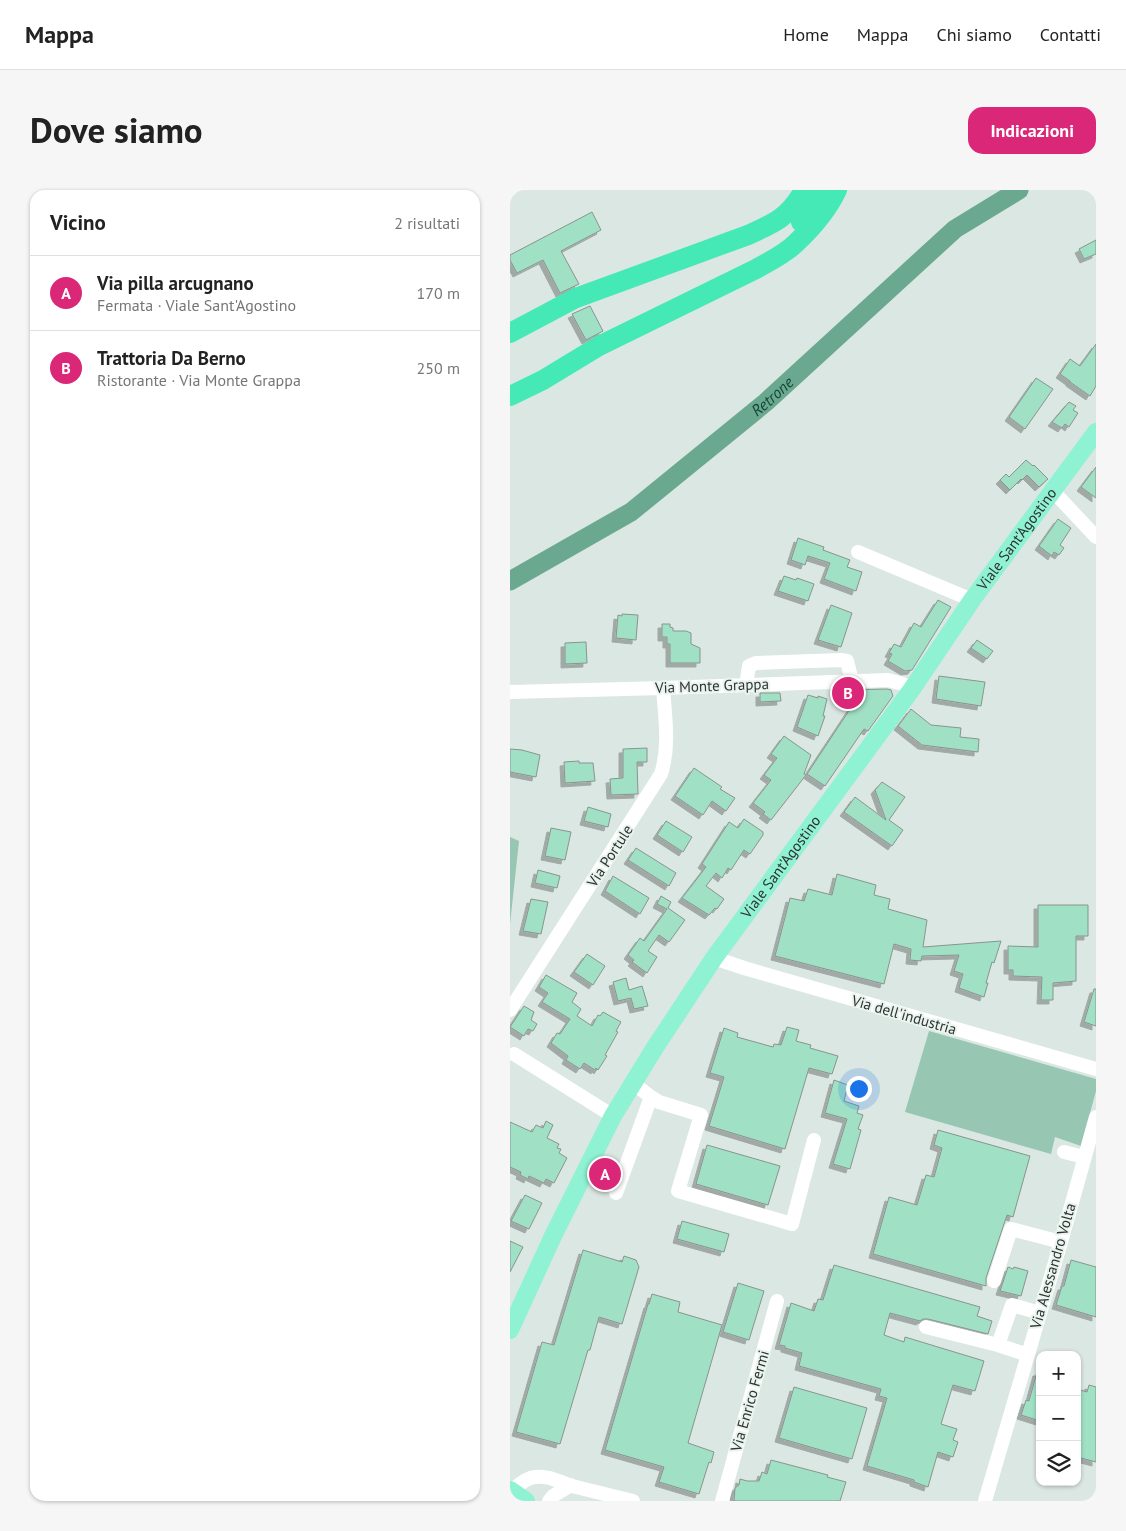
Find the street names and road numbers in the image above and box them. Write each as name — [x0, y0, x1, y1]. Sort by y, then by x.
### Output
street label: Viale Sant'Agostino — [972, 484, 1061, 595]
street label: Via Monte Grappa — [654, 674, 769, 697]
street label: Viale Sant'Agostino — [736, 812, 825, 923]
street label: Via Portule — [582, 821, 637, 891]
street label: Via dell'industria — [849, 990, 959, 1039]
street label: Via Alessandro Volta — [1025, 1201, 1080, 1332]
street label: Via Enrico Fermi — [726, 1348, 773, 1455]

